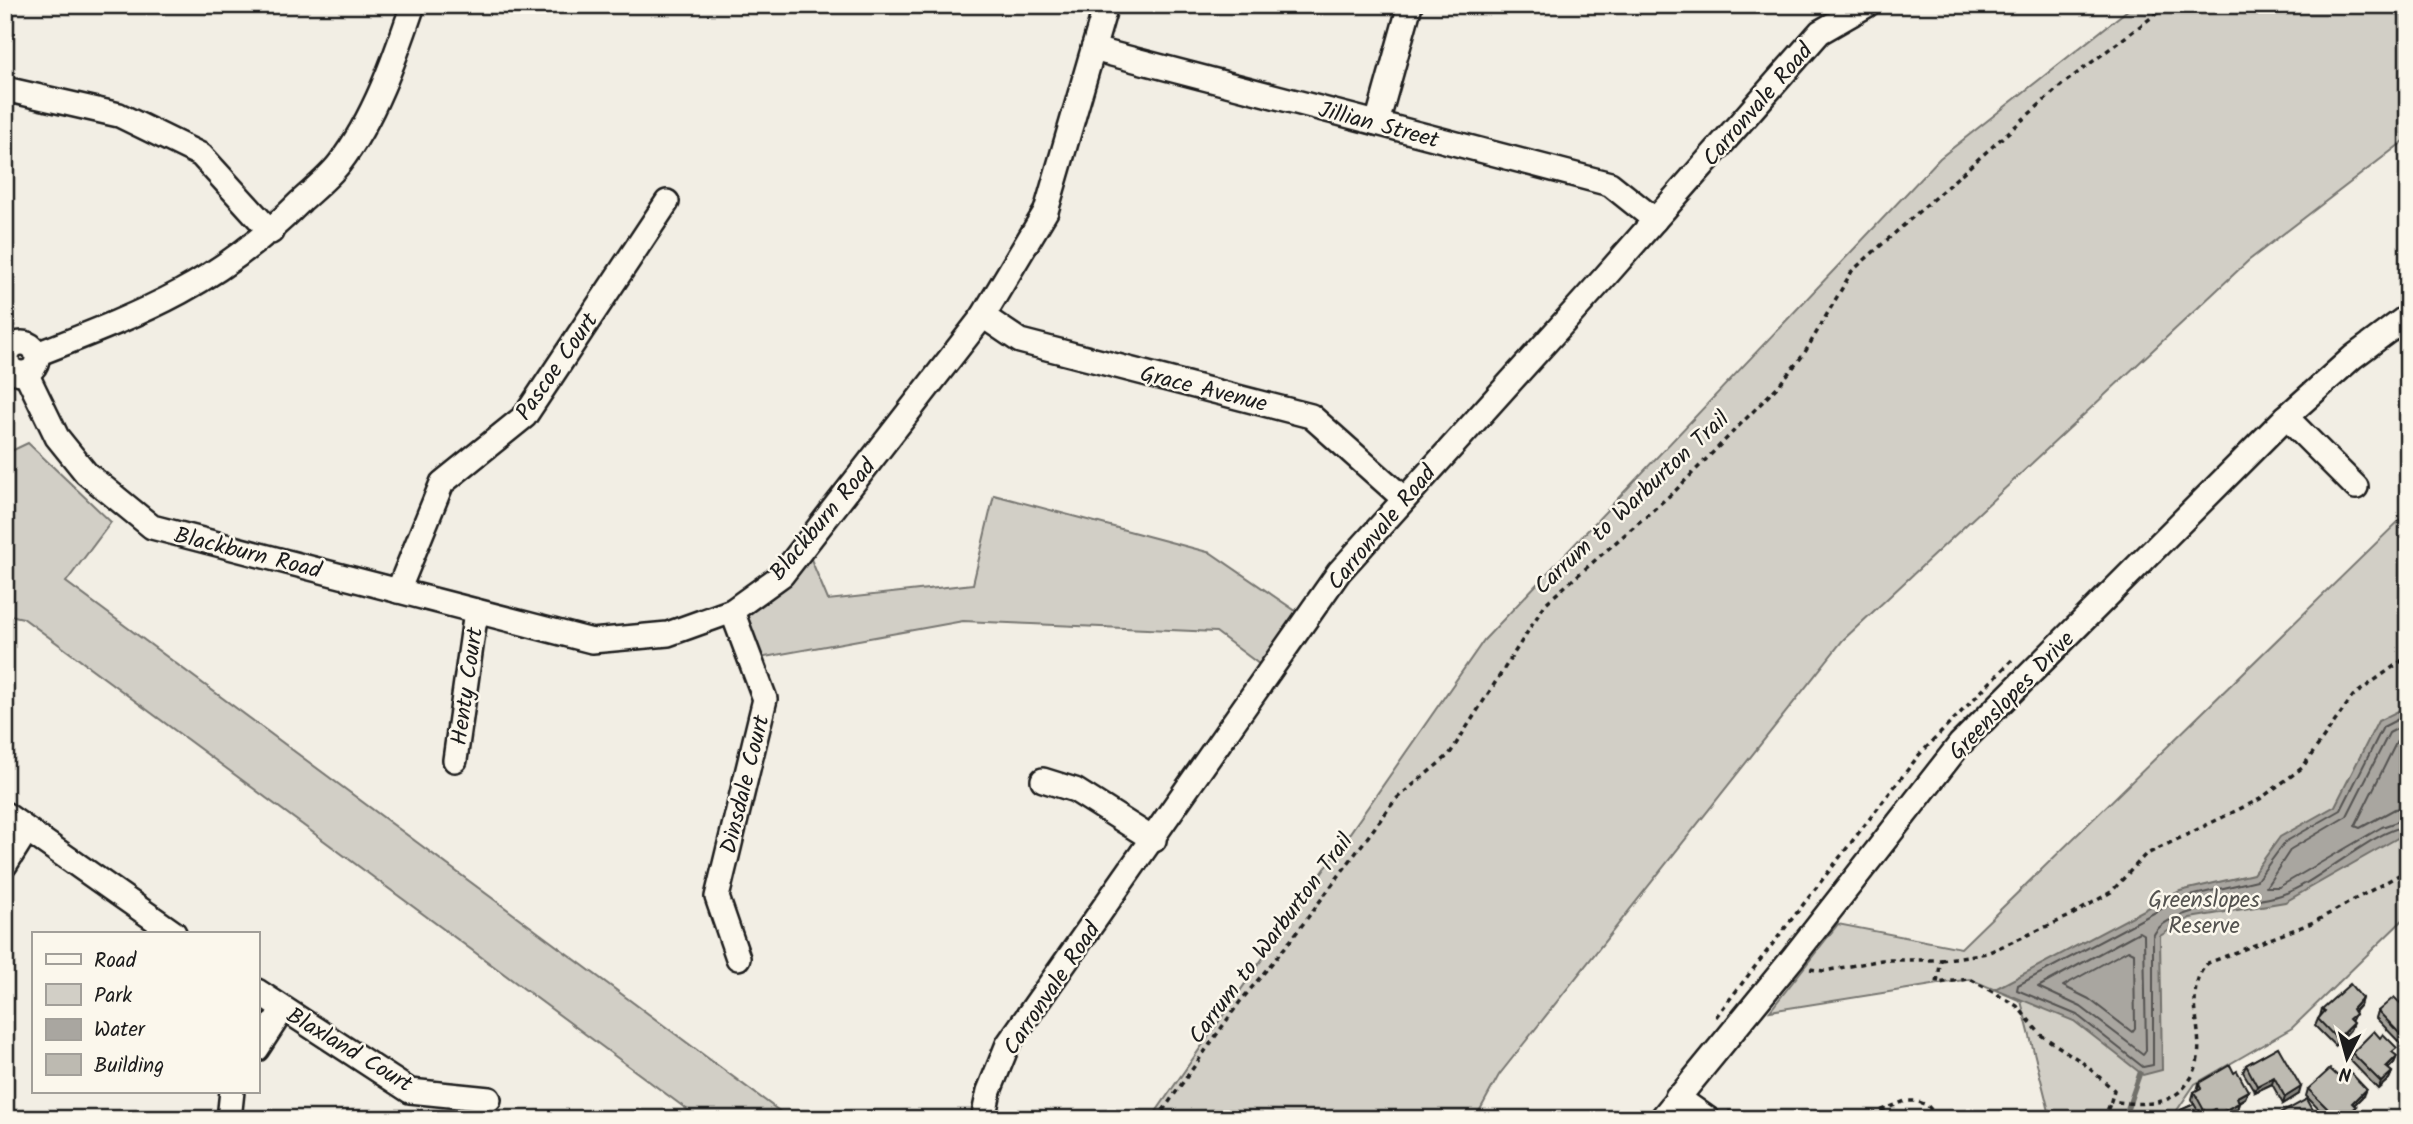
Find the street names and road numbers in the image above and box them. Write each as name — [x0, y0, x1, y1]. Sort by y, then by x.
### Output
street label: Carronvale Road — [1694, 35, 1823, 175]
street label: Jillian Street — [1314, 93, 1444, 160]
street label: Pascoe Court — [507, 305, 609, 429]
street label: Grace Avenue — [1136, 357, 1271, 423]
street label: Carrum to Warburton Trail — [1526, 403, 1739, 604]
street label: Blackburn Road — [761, 451, 886, 589]
street label: Carronvale Road — [1319, 457, 1446, 599]
street label: Blackburn Road — [170, 518, 325, 590]
street label: Greenslopes Drive — [1941, 623, 2084, 770]
street label: Henty Court — [442, 624, 494, 748]
street label: Dinsdale Court — [711, 710, 781, 858]
street label: Carrum to Warburton Trail — [1180, 826, 1363, 1053]
street label: Carronvale Road — [995, 915, 1111, 1063]
street label: Blaxland Court — [279, 999, 420, 1103]

